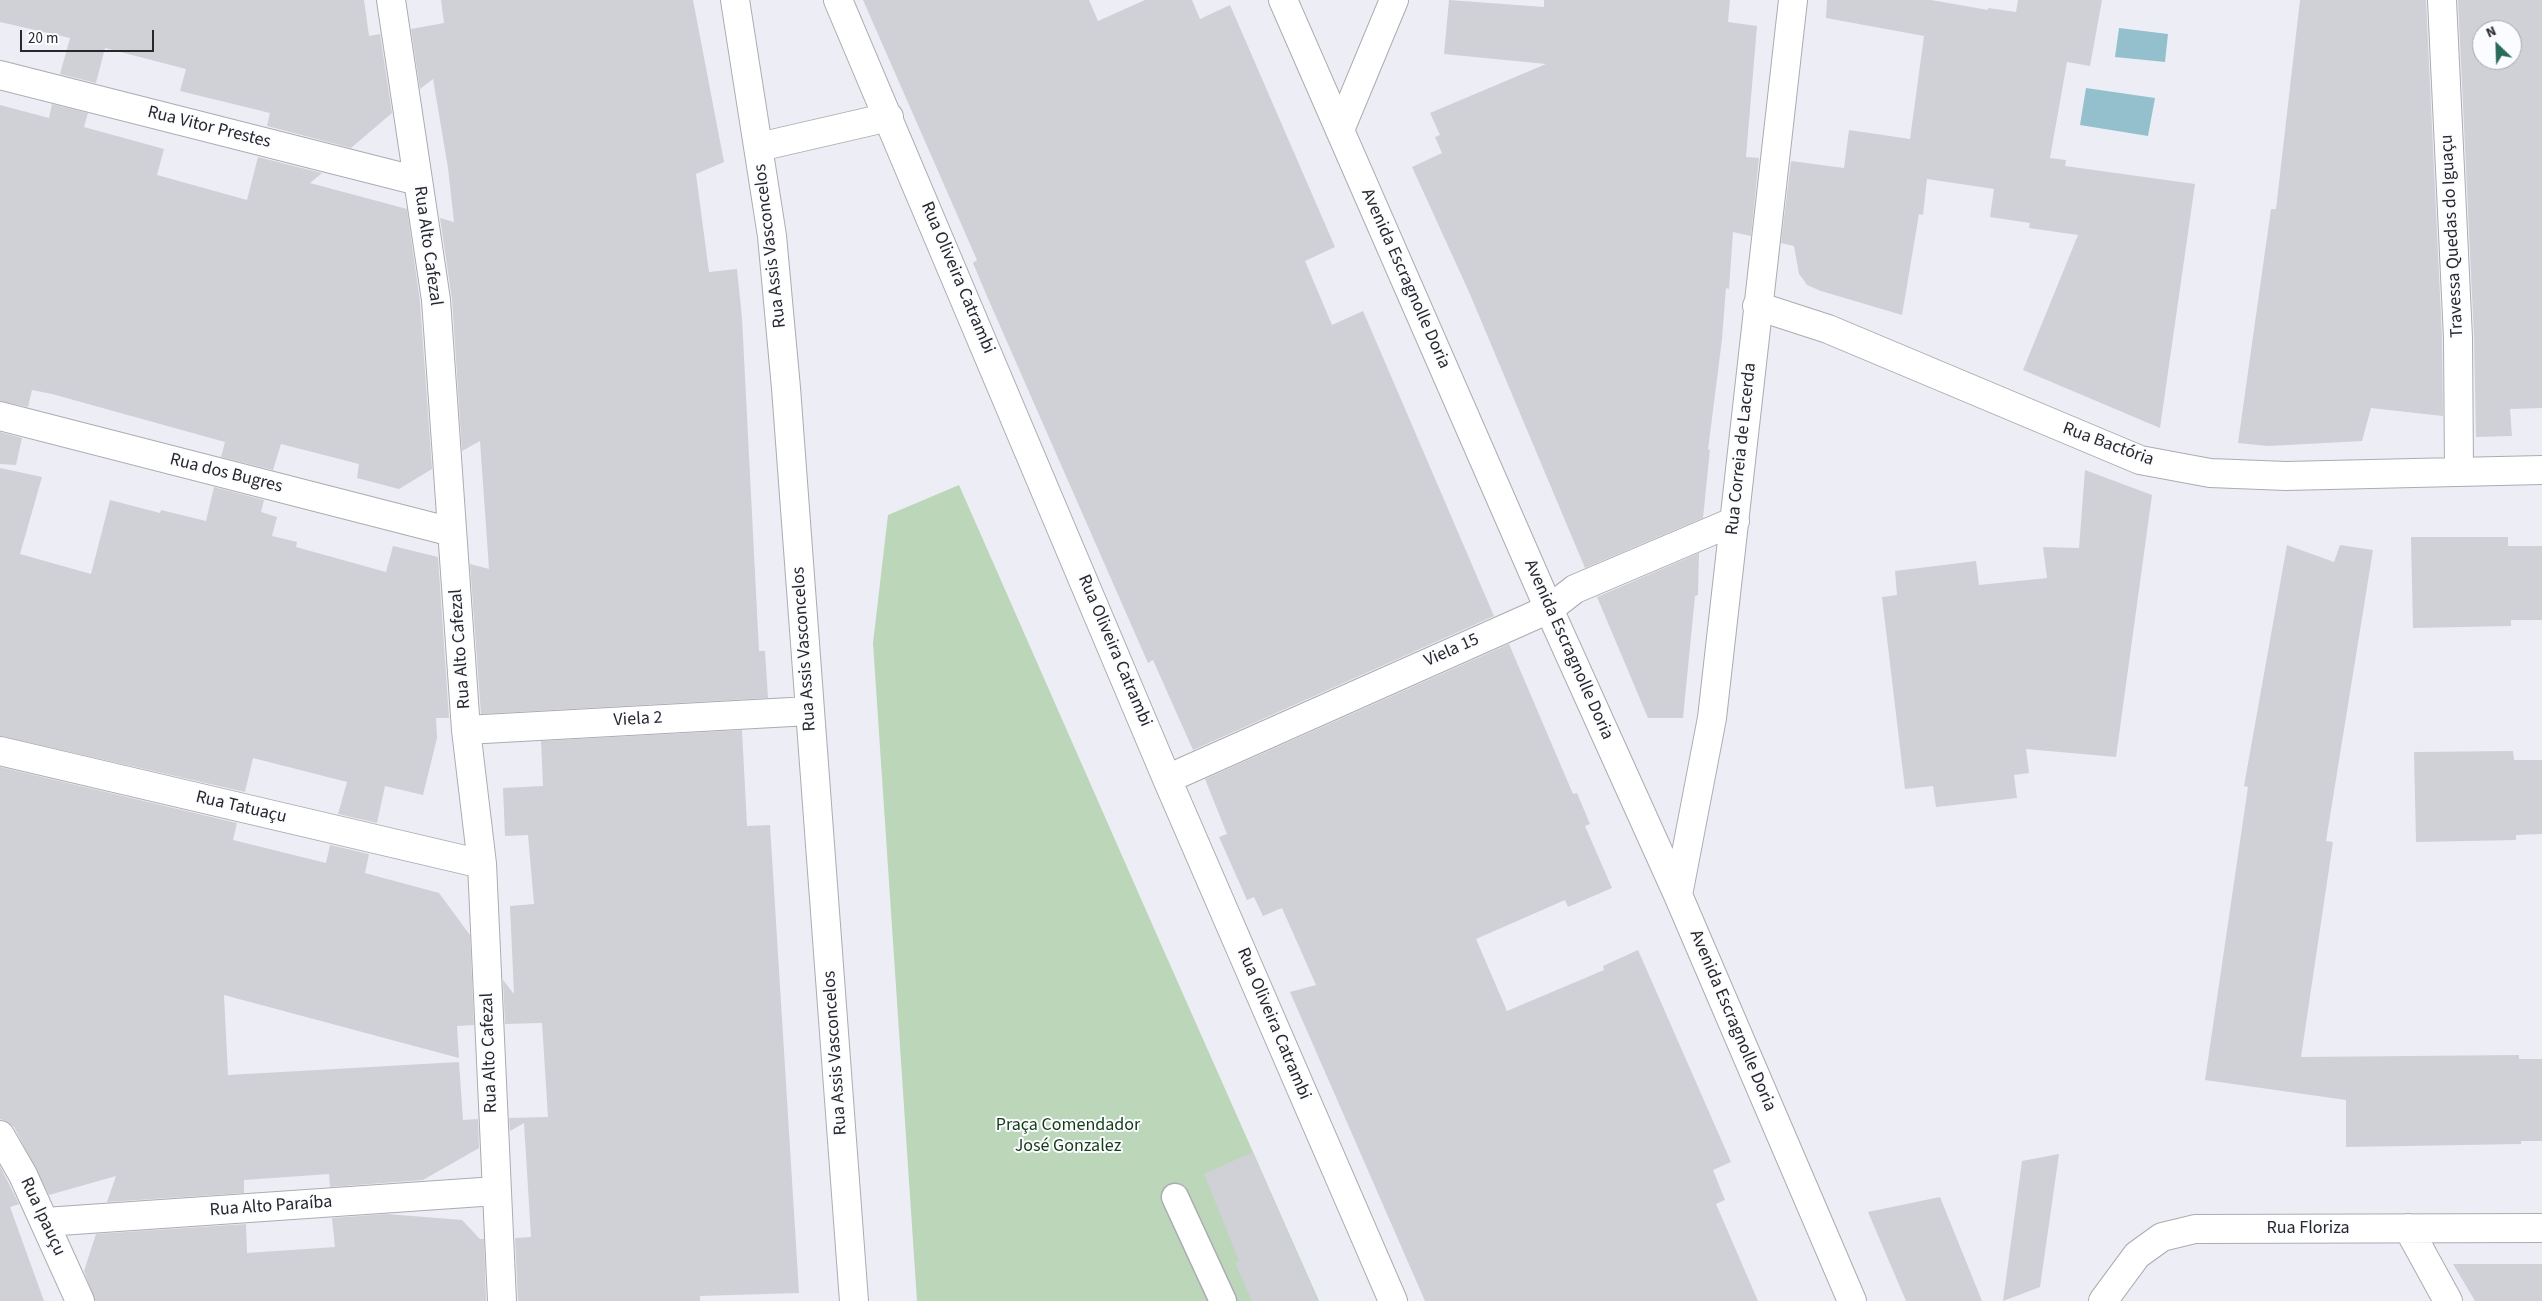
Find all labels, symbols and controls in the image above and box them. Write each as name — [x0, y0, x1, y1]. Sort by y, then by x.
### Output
scale bar — [22, 20, 156, 52]
north arrow — [2472, 20, 2522, 70]
text: N — [2483, 21, 2500, 43]
text: 20 m — [28, 28, 58, 49]
street label: Rua Vitor Prestes — [145, 102, 273, 154]
street label: Travessa Quedas do Iguaçu — [2437, 134, 2469, 338]
street label: Rua Assis Vasconcelos — [750, 163, 792, 329]
street label: Rua Alto Cafezal — [408, 185, 446, 307]
street label: Avenida Escragnolle Doria — [1355, 186, 1455, 372]
street label: Rua Oliveira Catrambi — [915, 199, 999, 357]
street label: Rua Correia de Lacerda — [1722, 362, 1762, 536]
street label: Rua Bactória — [2059, 418, 2157, 472]
street label: Rua dos Bugres — [167, 450, 285, 498]
street label: Avenida Escragnolle Doria — [1518, 557, 1618, 743]
street label: Rua Assis Vasconcelos — [788, 566, 822, 732]
street label: Rua Oliveira Catrambi — [1072, 572, 1156, 730]
street label: Rua Alto Cafezal — [446, 588, 476, 710]
street label: Viela 15 — [1421, 629, 1483, 673]
street label: Viela 2 — [613, 708, 663, 732]
street label: Rua Tatuaçu — [193, 787, 289, 829]
street label: Avenida Escragnolle Doria — [1684, 927, 1780, 1115]
street label: Rua Oliveira Catrambi — [1231, 945, 1315, 1103]
street label: Rua Assis Vasconcelos — [819, 970, 853, 1136]
street label: Rua Alto Cafezal — [477, 992, 503, 1114]
park label: Praça Comendador José Gonzalez — [996, 1115, 1140, 1158]
street label: Rua Ipauçu — [14, 1174, 70, 1260]
street label: Rua Alto Paraíba — [209, 1192, 333, 1222]
street label: Rua Floriza — [2267, 1218, 2349, 1240]

